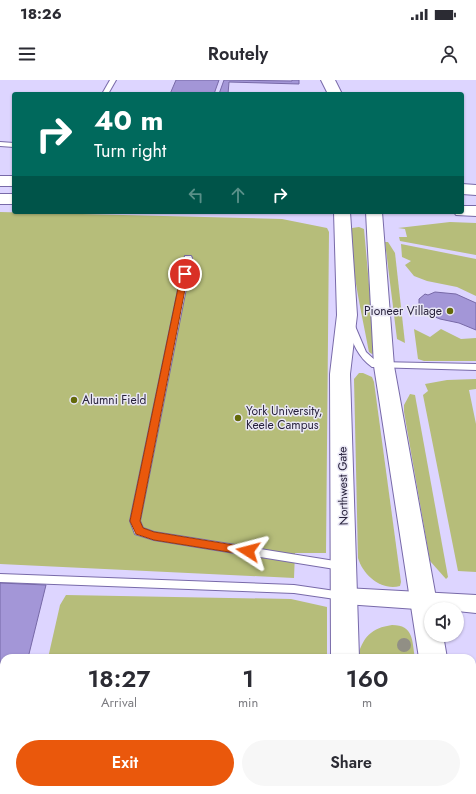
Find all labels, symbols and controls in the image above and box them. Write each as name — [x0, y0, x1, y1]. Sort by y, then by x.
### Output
text: 18:26 — [20, 3, 62, 25]
text: Routely — [208, 41, 268, 67]
icon: menu — [16, 43, 38, 65]
icon: person — [438, 43, 460, 65]
text: 40 m — [94, 100, 163, 141]
icon: right — [28, 108, 80, 160]
text: Turn right — [94, 138, 166, 164]
icon: left — [185, 184, 207, 206]
icon: ahead — [227, 184, 249, 206]
icon: right — [269, 184, 291, 206]
pin — [168, 257, 202, 291]
icon: arrive — [174, 263, 196, 285]
place label: Pioneer Village — [364, 302, 442, 320]
marker: Pioneer Village — [445, 306, 455, 316]
place label: Alumni Field — [82, 391, 146, 409]
marker: Alumni Field — [69, 395, 79, 405]
place label: York University, Keele Campus — [246, 402, 323, 434]
marker: York University, Keele Campus — [233, 413, 243, 423]
street label: Northwest Gate — [333, 446, 353, 526]
position arrow — [227, 530, 269, 572]
map controls — [424, 602, 464, 642]
button: sound — [424, 602, 464, 642]
text: 18:27 — [88, 661, 150, 696]
text: 1 — [242, 661, 254, 696]
text: 160 — [346, 661, 388, 696]
text: Arrival — [101, 693, 137, 712]
text: min — [238, 693, 258, 712]
text: m — [362, 693, 372, 712]
button: Exit — [16, 740, 234, 786]
button: Share — [242, 740, 460, 786]

